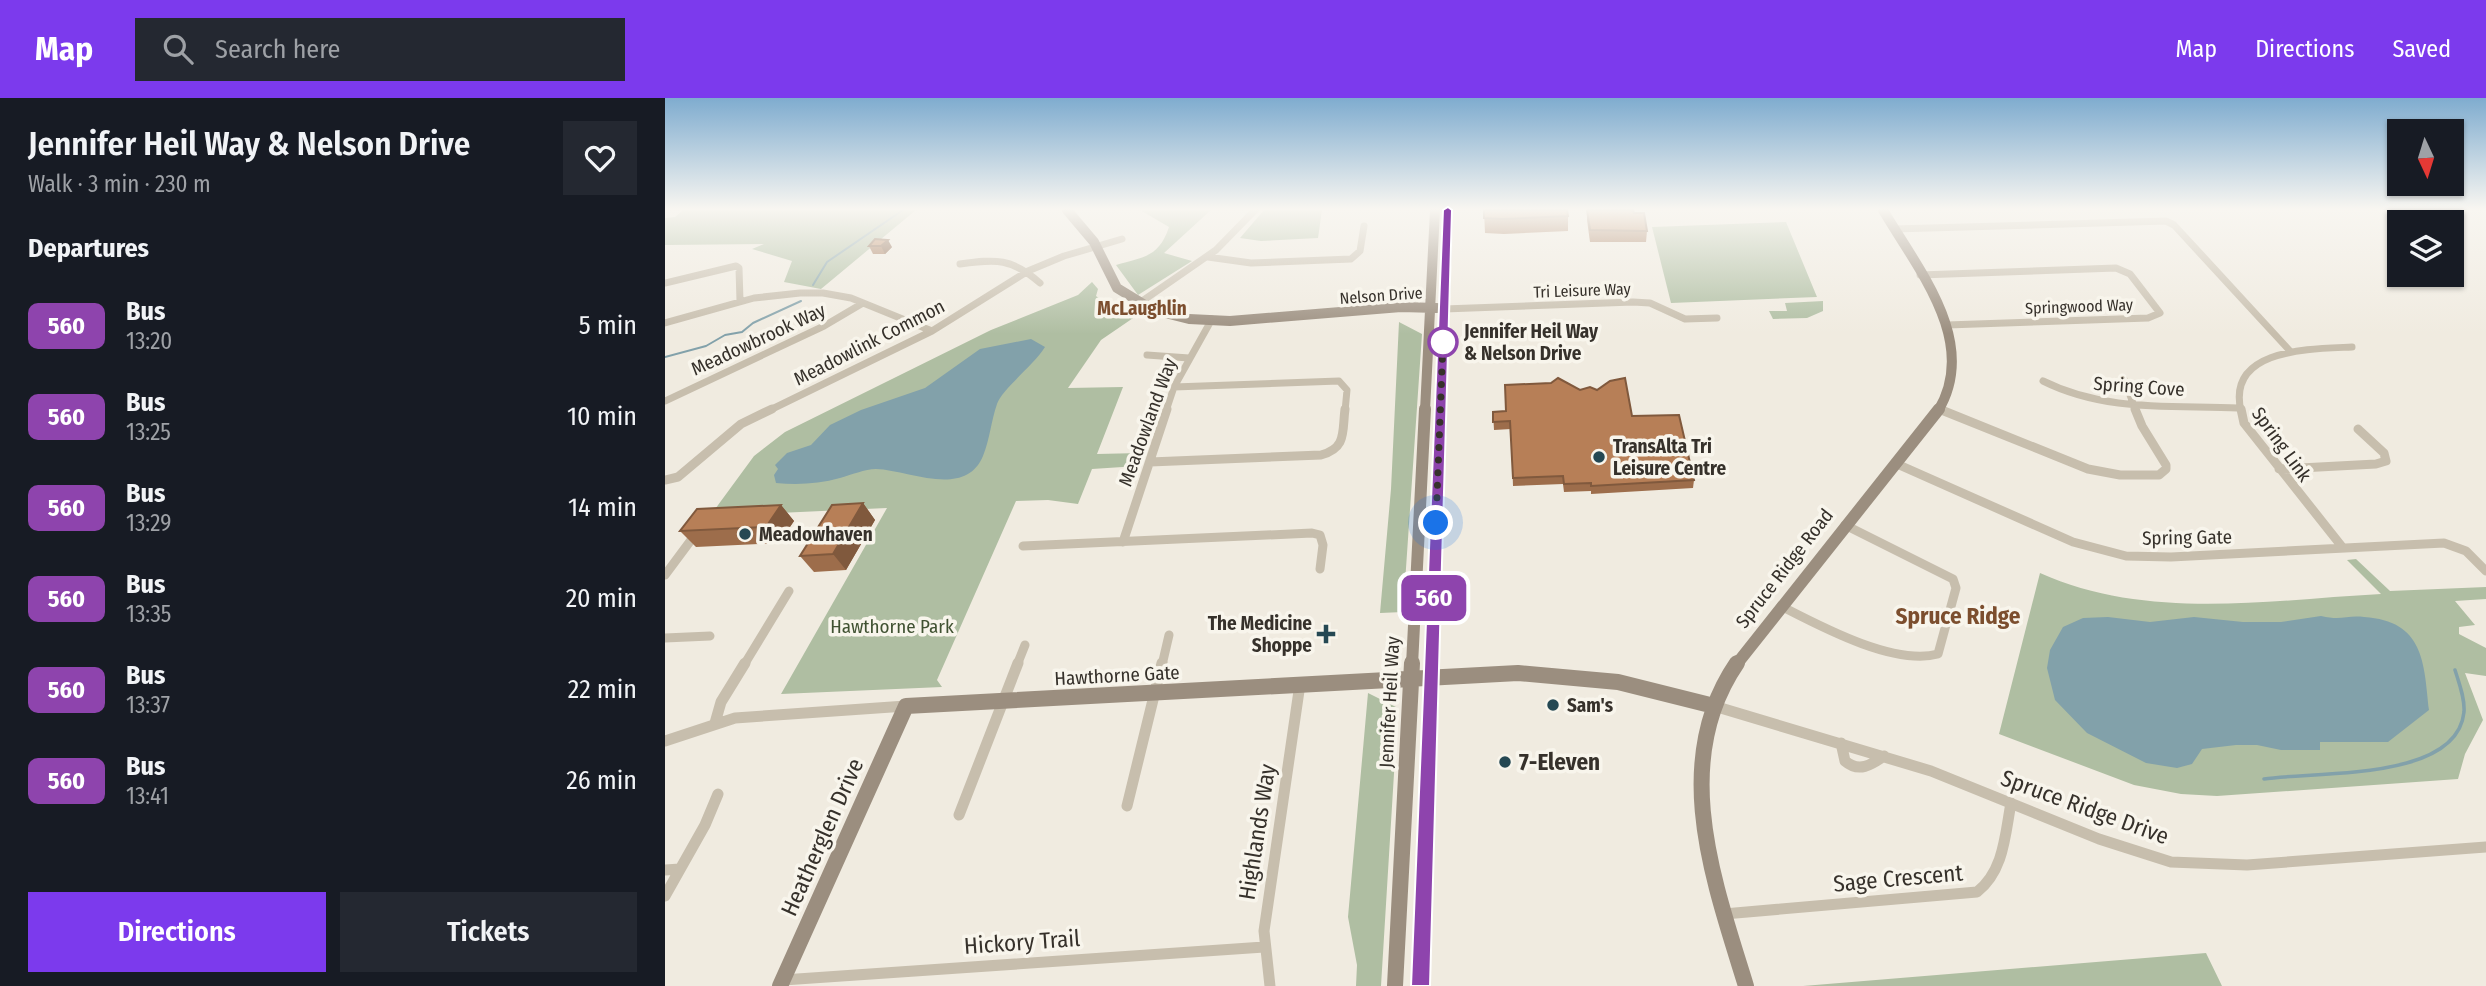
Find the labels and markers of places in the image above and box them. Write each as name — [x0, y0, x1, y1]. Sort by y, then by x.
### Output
place label: Jennifer Heil Way & Nelson Drive — [1463, 320, 1599, 365]
marker: Jennifer Heil Way & Nelson Drive — [1428, 327, 1458, 357]
place label: TransAlta Tri Leisure Centre — [1613, 435, 1726, 480]
marker: TransAlta Tri Leisure Centre — [1591, 449, 1607, 465]
place label: Meadowhaven — [759, 523, 873, 546]
marker: Meadowhaven — [737, 526, 753, 542]
place label: The Medicine Shoppe — [1208, 612, 1312, 657]
marker: The Medicine Shoppe — [1318, 626, 1334, 642]
place label: Sam's — [1567, 694, 1614, 717]
marker: Sam's — [1545, 697, 1561, 713]
place label: 7-Eleven — [1519, 748, 1600, 776]
marker: 7-Eleven — [1497, 754, 1513, 770]

